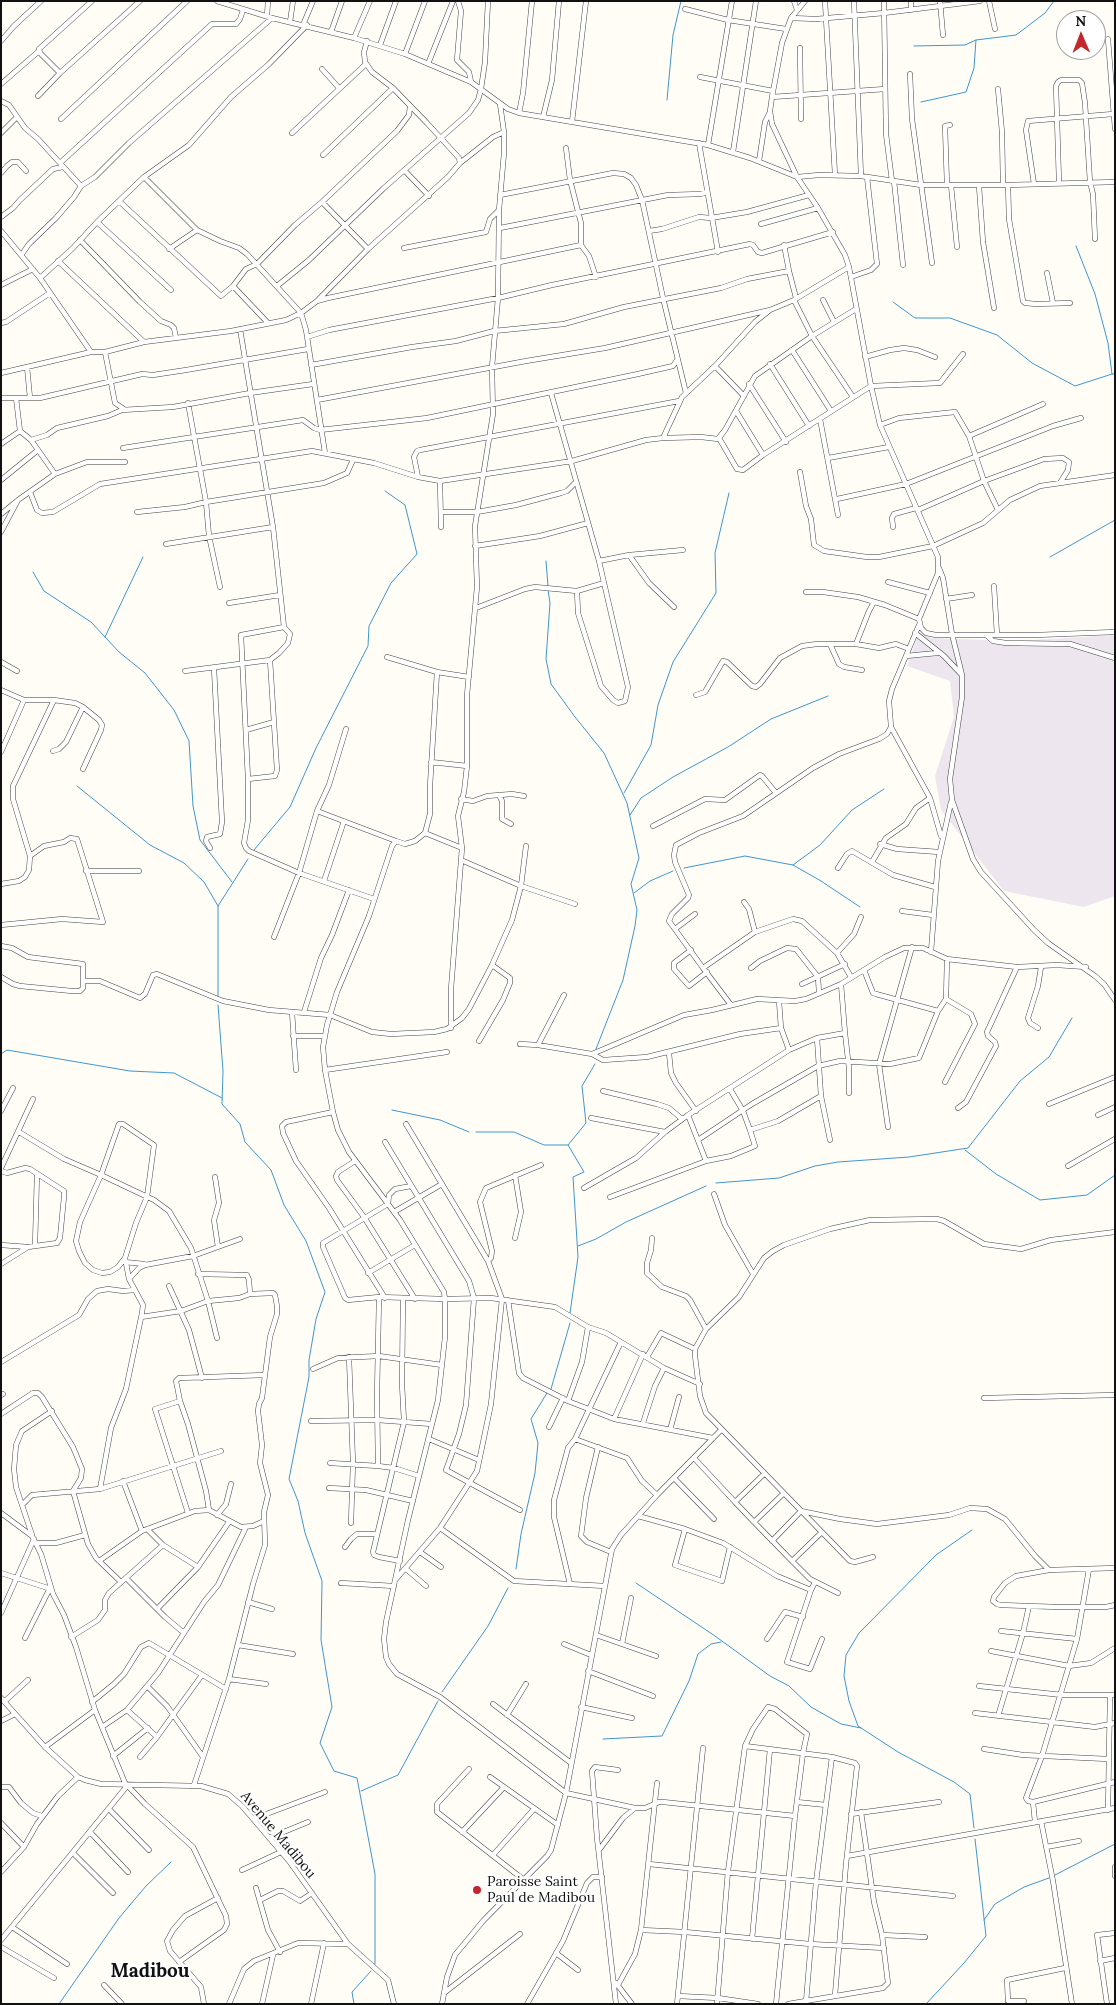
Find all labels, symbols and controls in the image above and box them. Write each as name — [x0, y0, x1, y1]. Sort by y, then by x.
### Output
north arrow — [1056, 10, 1106, 60]
text: N — [1075, 12, 1086, 30]
street label: Avenue Madibou — [237, 1788, 319, 1882]
place label: Paroisse Saint Paul de Madibou — [487, 1874, 595, 1906]
marker: Paroisse Saint Paul de Madibou — [471, 1884, 483, 1896]
district label: Madibou — [110, 1961, 190, 1983]

